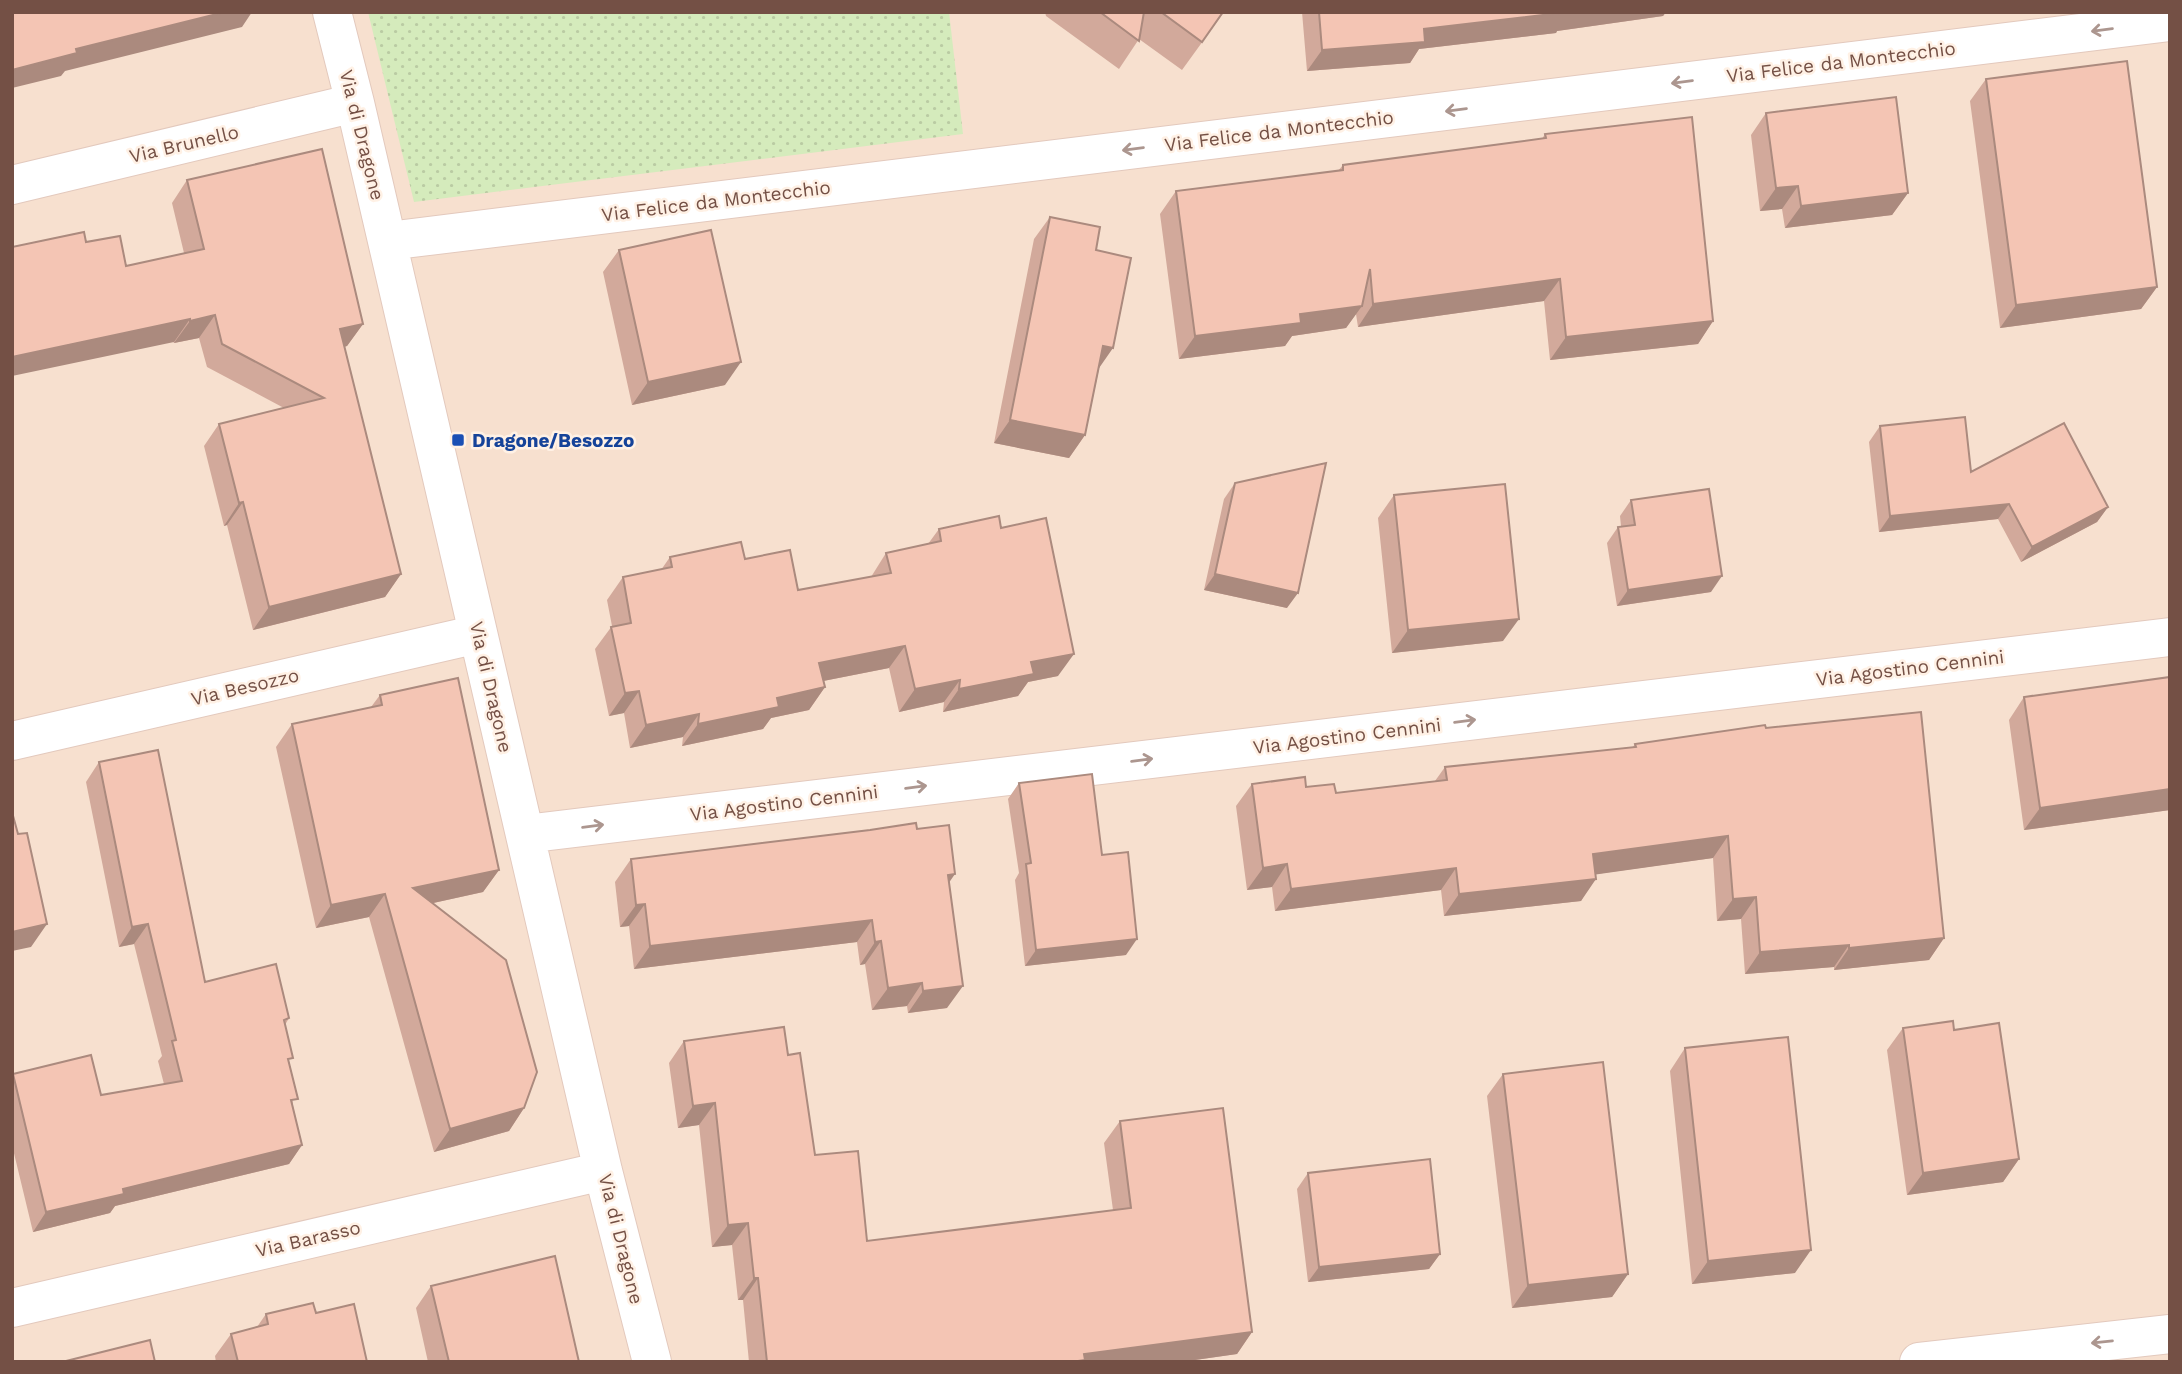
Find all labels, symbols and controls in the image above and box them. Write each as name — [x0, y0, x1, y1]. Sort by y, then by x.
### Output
one-way arrow — [2091, 23, 2114, 36]
street label: Via Felice da Montecchio — [1725, 37, 1957, 87]
street label: Via di Dragone — [335, 67, 389, 203]
one-way arrow — [1671, 75, 1694, 88]
one-way arrow — [1445, 103, 1468, 116]
street label: Via Felice da Montecchio — [1163, 106, 1395, 156]
street label: Via Brunello — [127, 120, 241, 168]
one-way arrow — [1122, 143, 1145, 156]
street label: Via Felice da Montecchio — [600, 176, 832, 226]
place label: Dragone/Besozzo — [472, 429, 634, 452]
marker: Dragone/Besozzo — [450, 432, 466, 448]
street label: Via di Dragone — [465, 619, 517, 755]
street label: Via Agostino Cennini — [1815, 645, 2005, 691]
street label: Via Besozzo — [189, 663, 301, 711]
street label: Via Agostino Cennini — [1252, 713, 1442, 759]
one-way arrow — [1453, 715, 1476, 728]
one-way arrow — [1130, 754, 1153, 767]
street label: Via Agostino Cennini — [689, 780, 879, 826]
one-way arrow — [904, 780, 927, 793]
one-way arrow — [581, 819, 604, 832]
street label: Via di Dragone — [594, 1171, 648, 1307]
street label: Via Barasso — [253, 1216, 363, 1262]
one-way arrow — [2091, 1335, 2114, 1348]

